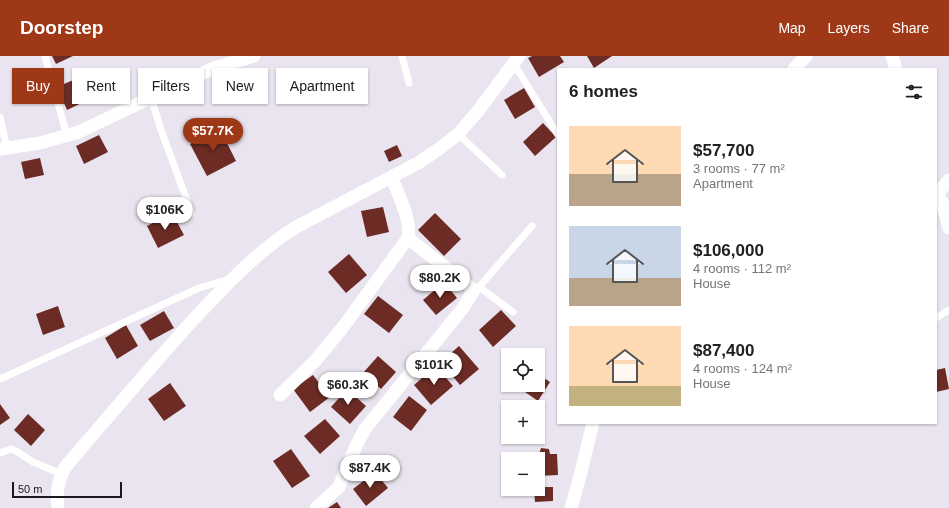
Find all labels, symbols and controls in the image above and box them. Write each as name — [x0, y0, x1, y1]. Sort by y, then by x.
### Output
text: Doorstep — [20, 17, 103, 38]
text: Map — [778, 20, 806, 36]
text: Layers — [828, 20, 870, 36]
text: Share — [892, 20, 929, 36]
chip: Buy — [12, 68, 64, 104]
chip: Rent — [72, 68, 130, 104]
chip: Filters — [138, 68, 204, 104]
chip: New — [212, 68, 268, 104]
chip: Apartment — [276, 68, 368, 104]
icon: filters — [903, 81, 925, 103]
text: 6 homes — [569, 82, 638, 101]
pin: $57.7K — [180, 118, 246, 152]
text: $57.7K — [192, 123, 234, 138]
text: $57,700 — [693, 141, 754, 160]
icon: home — [601, 142, 649, 190]
text: 3 rooms · 77 m² — [693, 161, 785, 176]
text: Apartment — [693, 176, 753, 191]
pin: $106K — [137, 197, 193, 231]
text: $106K — [146, 202, 184, 217]
text: $106,000 — [693, 241, 764, 260]
icon: home — [601, 242, 649, 290]
text: 4 rooms · 112 m² — [693, 261, 791, 276]
pin: $80.2K — [407, 265, 473, 299]
text: $80.2K — [419, 270, 461, 285]
text: House — [693, 276, 731, 291]
text: $87,400 — [693, 341, 754, 360]
icon: home — [601, 342, 649, 390]
map controls — [501, 348, 545, 496]
button: locate — [501, 348, 545, 392]
pin: $101K — [406, 352, 462, 386]
text: $101K — [415, 357, 453, 372]
text: 4 rooms · 124 m² — [693, 361, 792, 376]
pin: $60.3K — [315, 372, 381, 406]
text: House — [693, 376, 731, 391]
text: $60.3K — [327, 377, 369, 392]
button: + — [501, 400, 545, 444]
button: − — [501, 452, 545, 496]
pin: $87.4K — [337, 455, 403, 489]
text: $87.4K — [349, 460, 391, 475]
scale bar — [12, 480, 122, 499]
text: 50 m — [18, 483, 42, 495]

